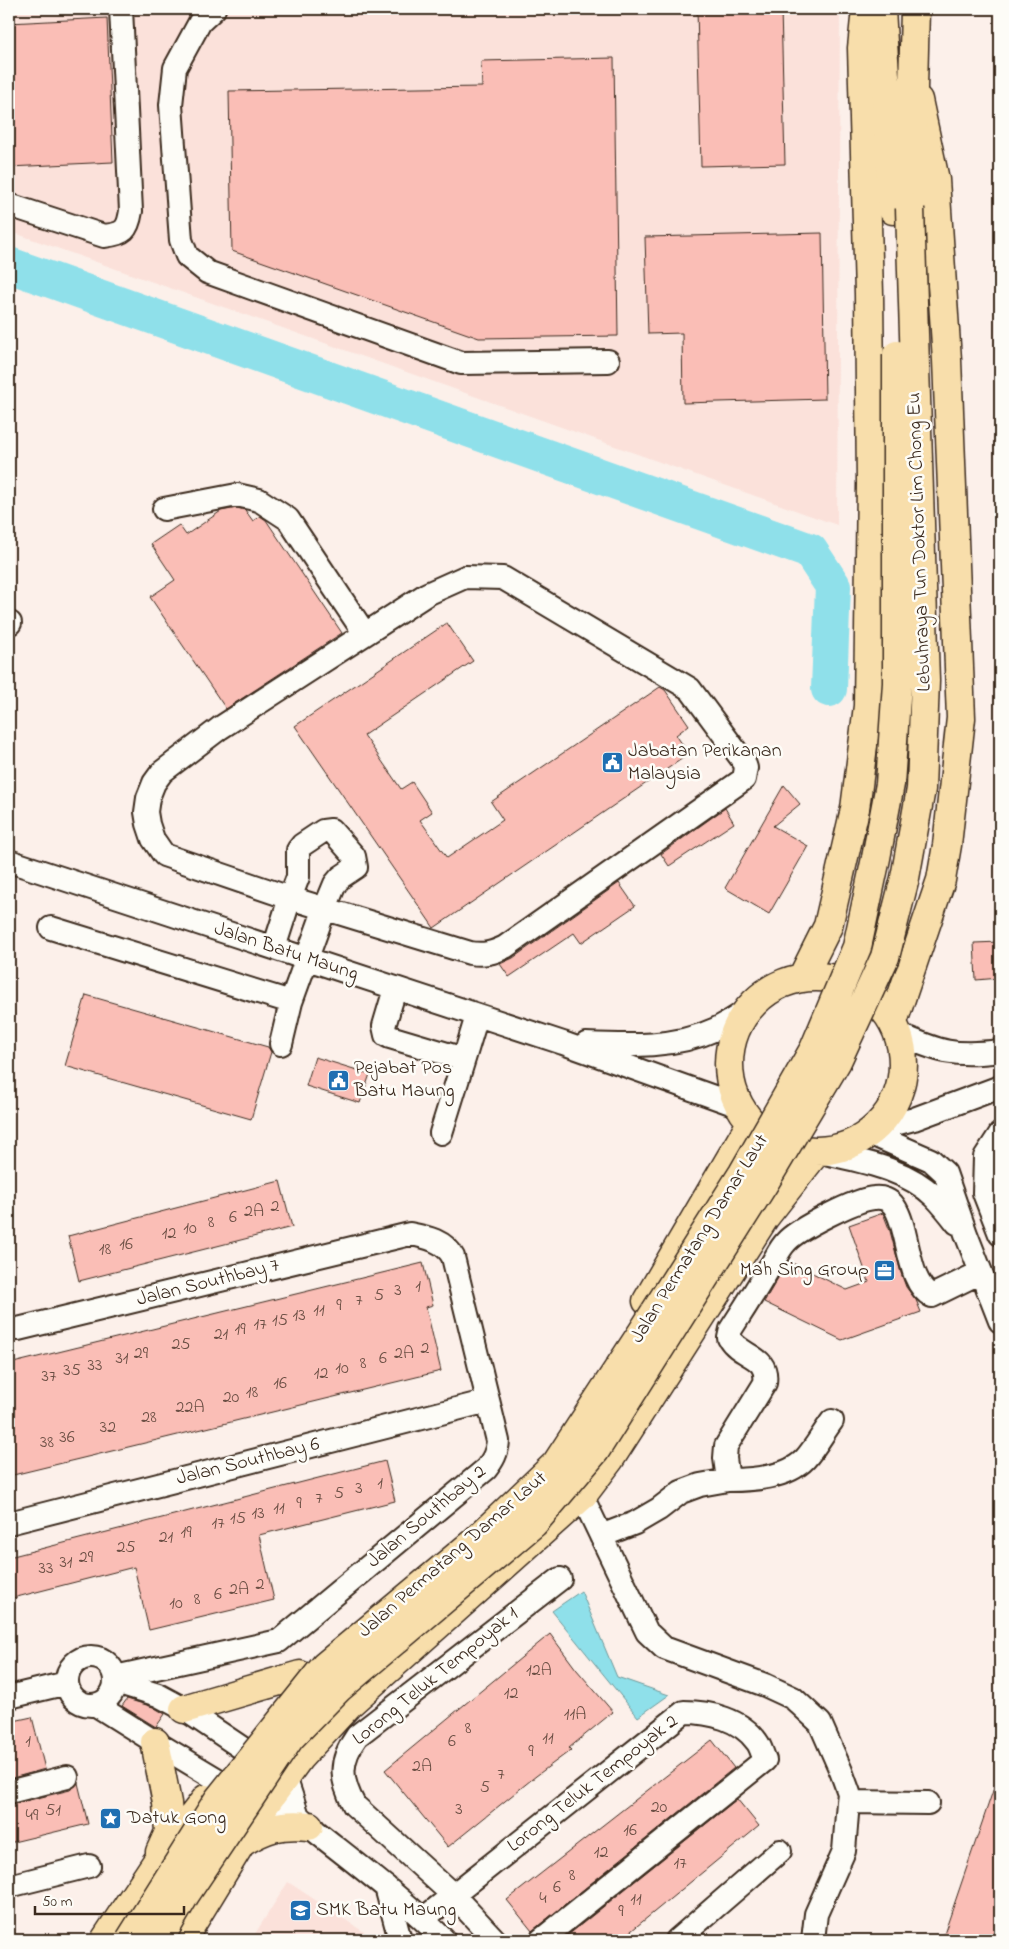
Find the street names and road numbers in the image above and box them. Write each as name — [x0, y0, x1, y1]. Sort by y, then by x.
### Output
street label: Lebuhraya Tun Doktor Lim Chong Eu — [900, 392, 941, 692]
street label: Jalan Batu Maung — [210, 915, 362, 990]
street label: Jalan Permatang Damar Laut — [624, 1128, 777, 1350]
street label: Jalan Southbay 7 — [134, 1251, 282, 1315]
street label: Jalan Southbay 6 — [173, 1430, 323, 1494]
street label: Jalan Southbay 2 — [361, 1458, 493, 1576]
street label: Jalan Permatang Damar Laut — [352, 1464, 555, 1646]
street label: Lorong Teluk Tempoyak 1 — [347, 1601, 526, 1754]
street label: Lorong Teluk Tempoyak 2 — [501, 1708, 685, 1861]

